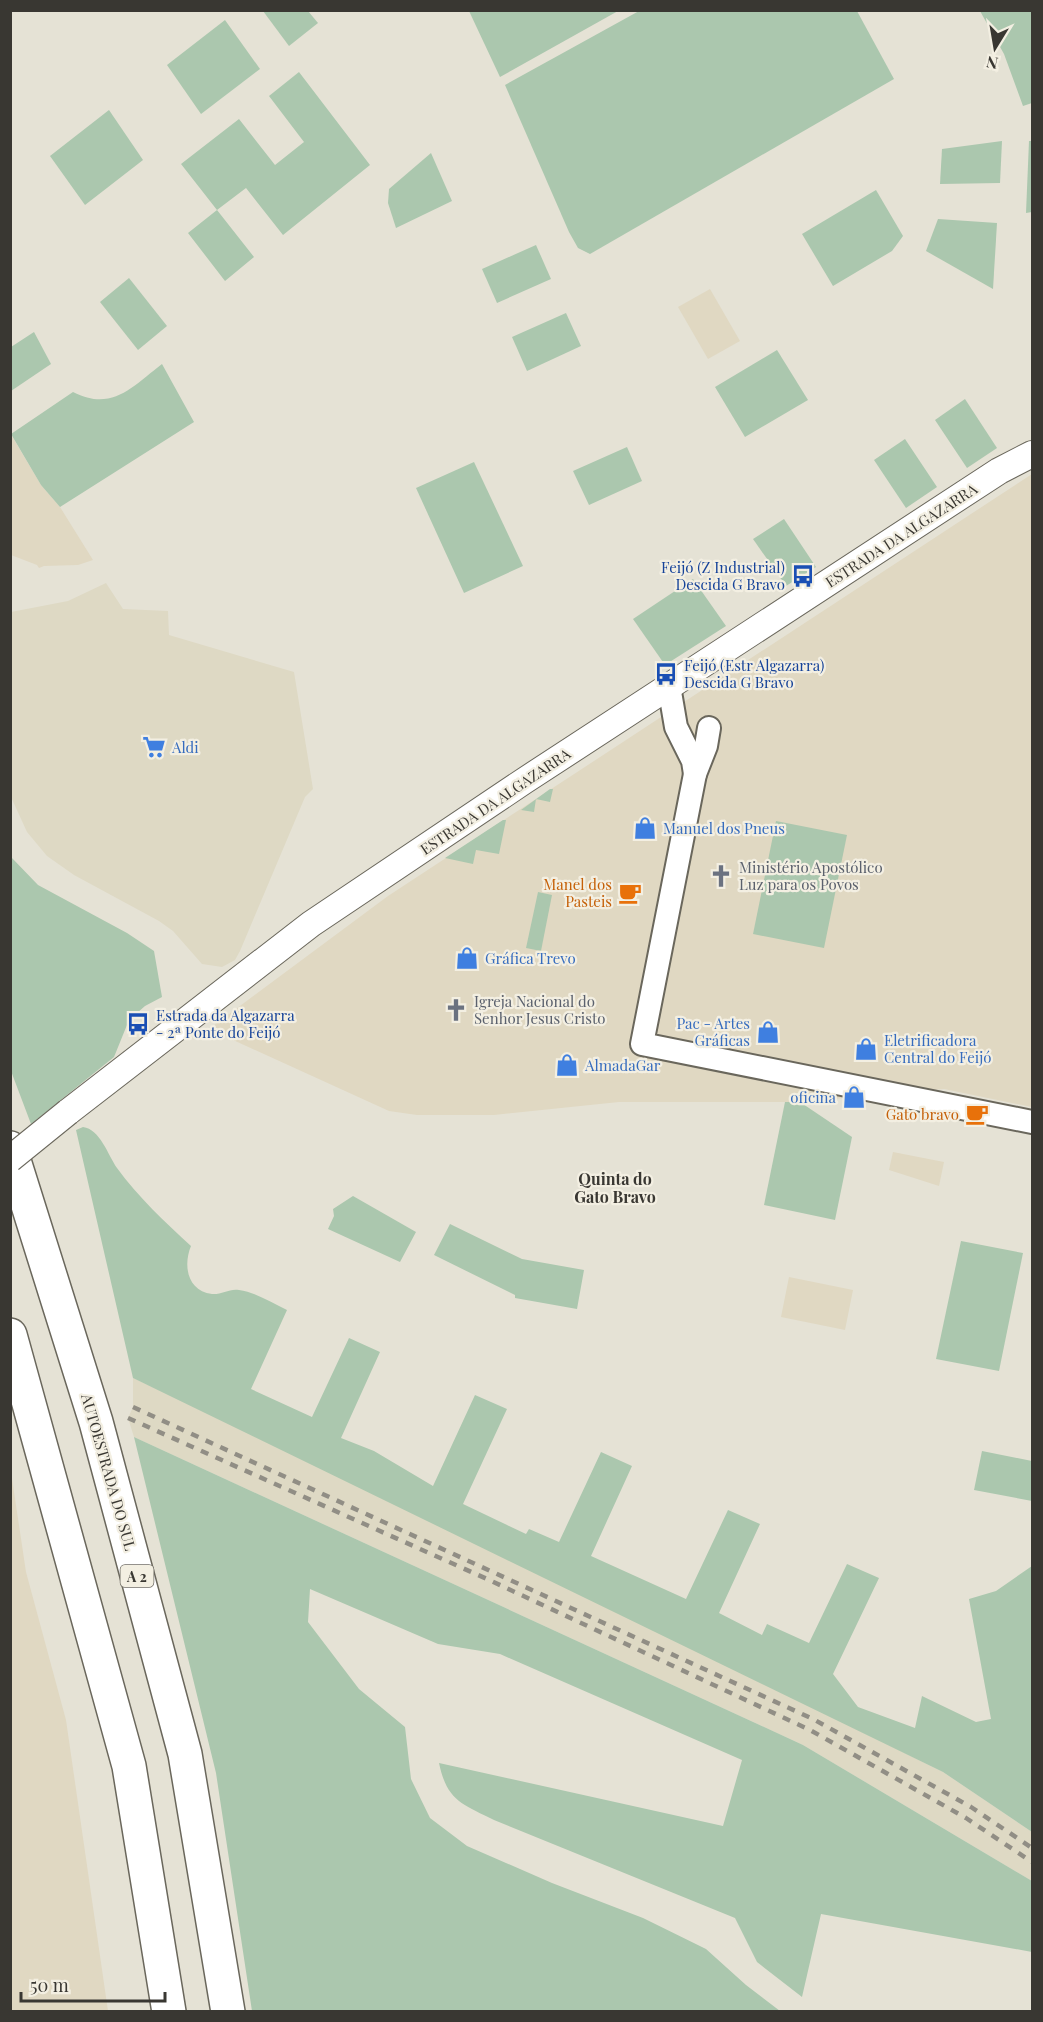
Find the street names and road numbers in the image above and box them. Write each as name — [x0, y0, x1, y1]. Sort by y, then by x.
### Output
street label: ESTRADA DA ALGAZARRA — [821, 478, 981, 592]
street label: ESTRADA DA ALGAZARRA — [416, 743, 575, 859]
street label: AUTOESTRADA DO SUL — [77, 1390, 141, 1553]
road number: A 2 — [120, 1565, 154, 1587]

